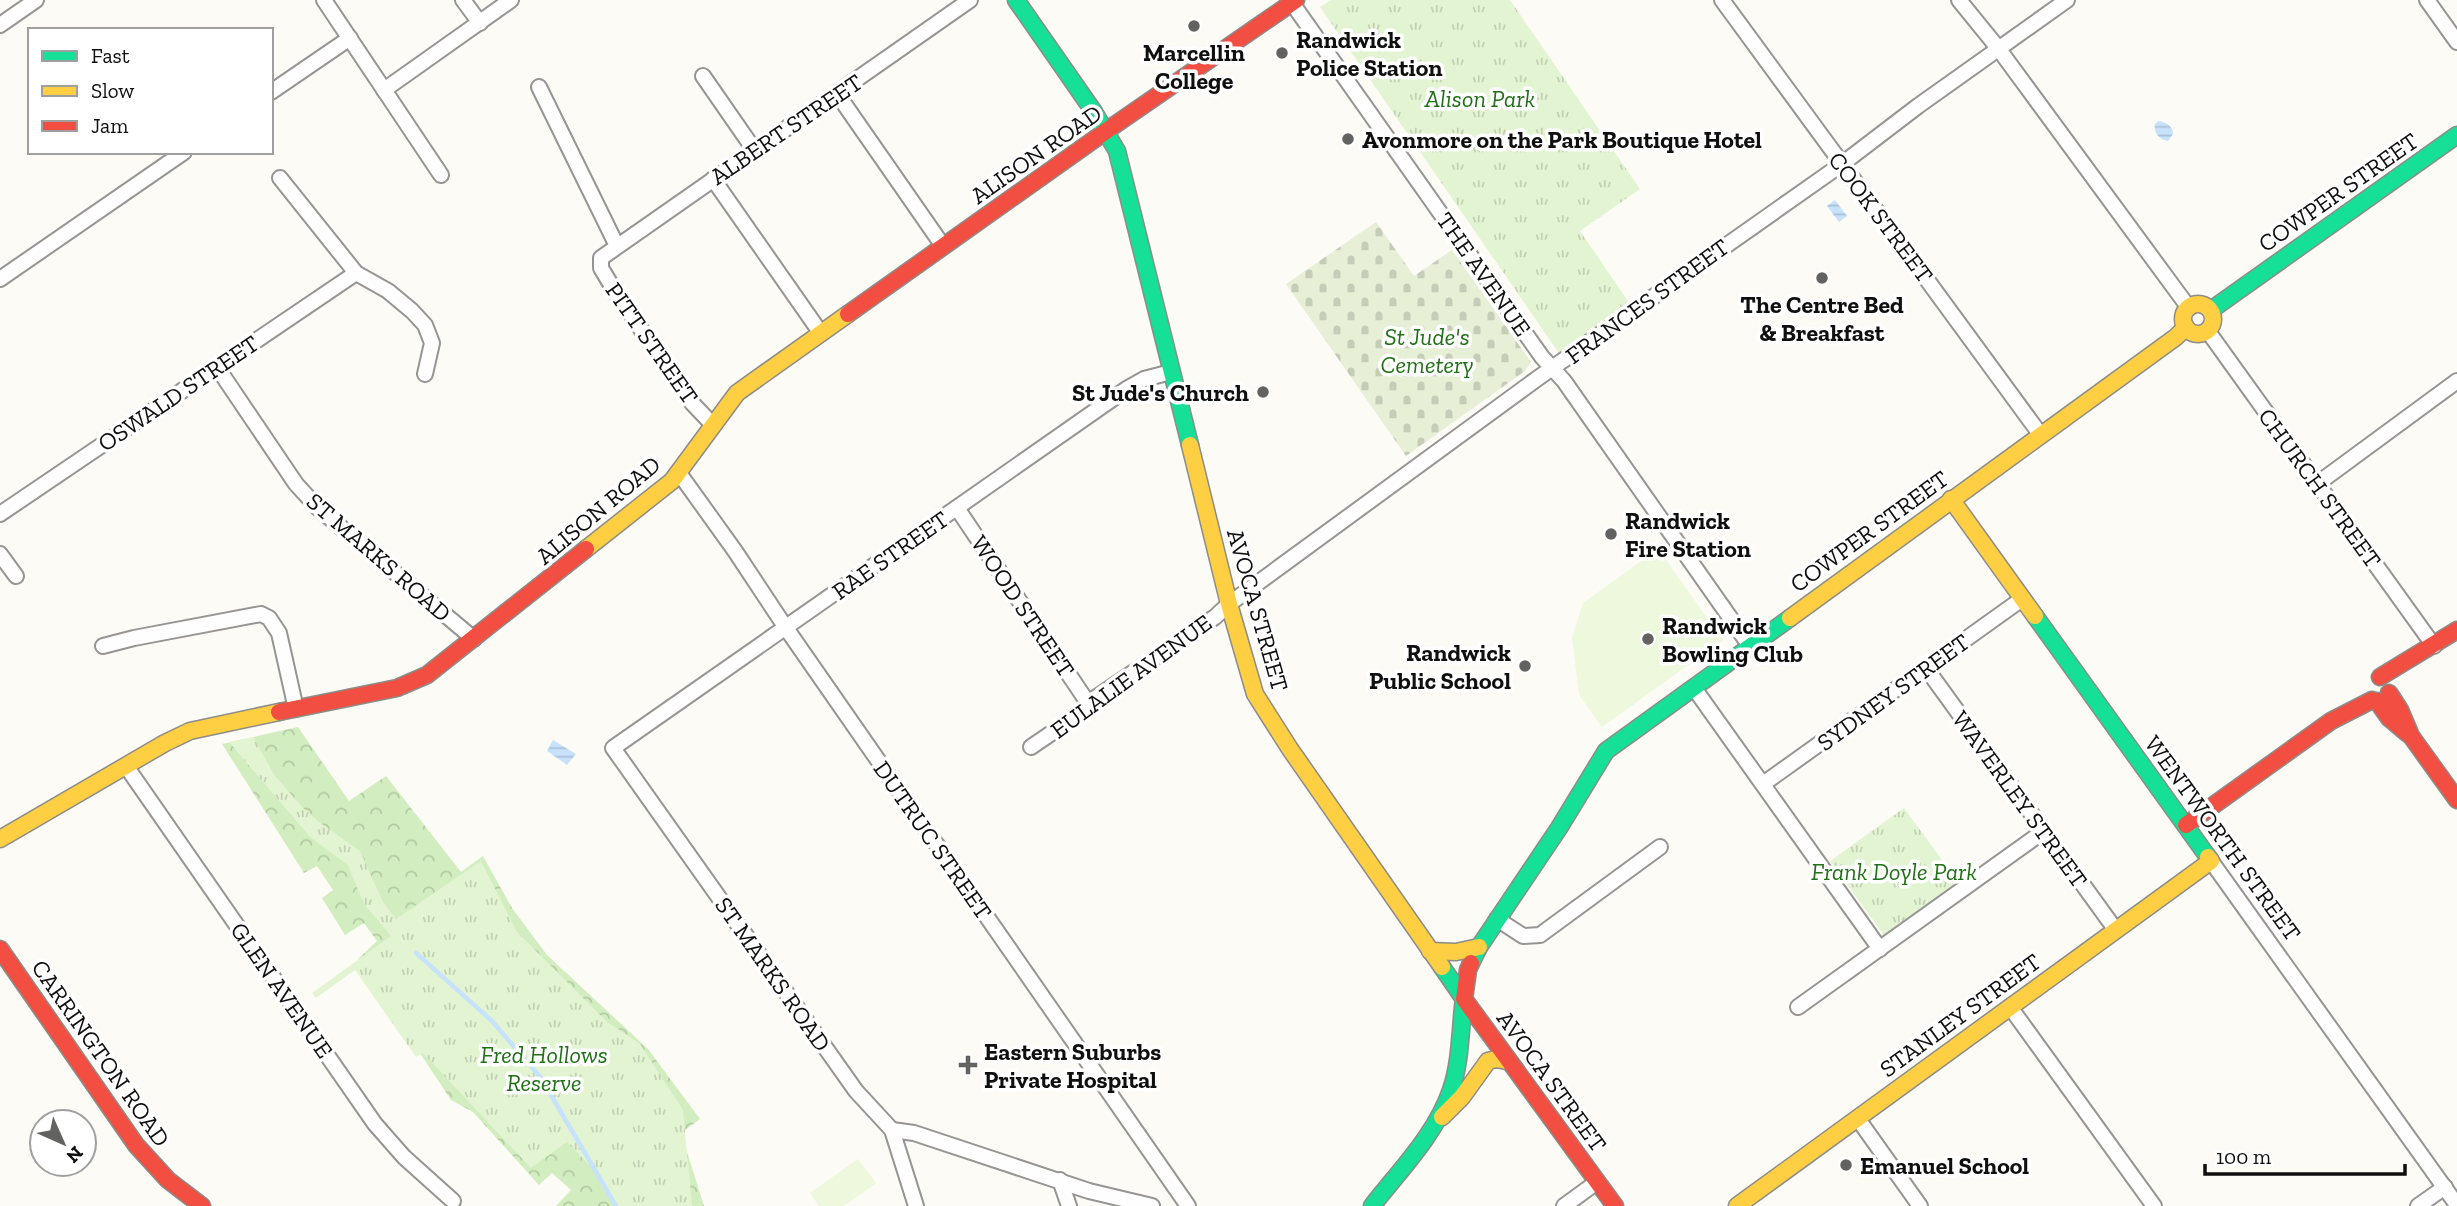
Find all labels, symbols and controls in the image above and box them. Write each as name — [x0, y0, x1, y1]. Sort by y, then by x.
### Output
marker: Marcellin College — [1186, 18, 1202, 34]
place label: Randwick Police Station — [1296, 25, 1442, 82]
legend — [28, 28, 273, 154]
place label: Marcellin College — [1143, 38, 1245, 95]
text: Fast — [91, 43, 130, 68]
marker: Randwick Police Station — [1274, 45, 1290, 61]
street label: ALBERT STREET — [704, 67, 868, 191]
text: Slow — [91, 78, 134, 103]
park label: Alison Park — [1424, 84, 1535, 113]
street label: ALISON ROAD — [965, 98, 1107, 210]
text: Jam — [91, 113, 128, 138]
place label: Avonmore on the Park Boutique Hotel — [1362, 125, 1762, 154]
street label: COWPER STREET — [2252, 126, 2424, 258]
marker: Avonmore on the Park Boutique Hotel — [1340, 131, 1356, 147]
street label: COOK STREET — [1822, 146, 1940, 288]
street label: THE AVENUE — [1431, 207, 1537, 341]
street label: FRANCES STREET — [1560, 232, 1734, 370]
marker: The Centre Bed & Breakfast — [1814, 270, 1830, 286]
street label: PITT STREET — [599, 277, 705, 409]
place label: The Centre Bed & Breakfast — [1740, 290, 1904, 347]
park label: St Jude's Cemetery — [1380, 322, 1474, 379]
street label: OSWALD STREET — [92, 328, 264, 458]
place label: St Jude's Church — [1072, 378, 1249, 407]
marker: St Jude's Church — [1255, 384, 1271, 400]
street label: CHURCH STREET — [2252, 403, 2388, 574]
street label: ALISON ROAD — [530, 450, 666, 570]
street label: COWPER STREET — [1784, 464, 1954, 598]
street label: ST MARKS ROAD — [301, 486, 457, 628]
street label: RAE STREET — [826, 504, 954, 606]
place label: Randwick Fire Station — [1625, 506, 1751, 563]
street label: AVOCA STREET — [1221, 525, 1295, 695]
marker: Randwick Fire Station — [1603, 526, 1619, 542]
street label: WOOD STREET — [965, 530, 1081, 682]
street label: EULALIE AVENUE — [1045, 608, 1217, 744]
place label: Randwick Bowling Club — [1662, 611, 1803, 668]
street label: SYDNEY STREET — [1811, 627, 1975, 757]
marker: Randwick Bowling Club — [1640, 631, 1656, 647]
place label: Randwick Public School — [1369, 638, 1511, 695]
marker: Randwick Public School — [1517, 658, 1533, 674]
street label: WAVERLEY STREET — [1946, 705, 2094, 893]
street label: WENTWORTH STREET — [2139, 730, 2307, 946]
street label: DUTRUC STREET — [868, 755, 999, 925]
park label: Frank Doyle Park — [1811, 857, 1977, 886]
street label: ST MARKS ROAD — [709, 891, 837, 1057]
street label: GLEN AVENUE — [225, 917, 339, 1063]
street label: STANLEY STREET — [1874, 947, 2046, 1083]
street label: CARRINGTON ROAD — [26, 954, 176, 1152]
street label: AVOCA STREET — [1491, 1005, 1613, 1157]
place label: Eastern Suburbs Private Hospital — [984, 1037, 1161, 1094]
park label: Fred Hollows Reserve — [480, 1040, 608, 1097]
marker: Eastern Suburbs Private Hospital — [958, 1055, 978, 1075]
north arrow — [28, 1108, 98, 1178]
scale bar — [2205, 1132, 2404, 1176]
text: N — [61, 1141, 88, 1168]
text: 100 m — [2216, 1144, 2271, 1169]
place label: Emanuel School — [1860, 1151, 2029, 1180]
marker: Emanuel School — [1838, 1157, 1854, 1173]

